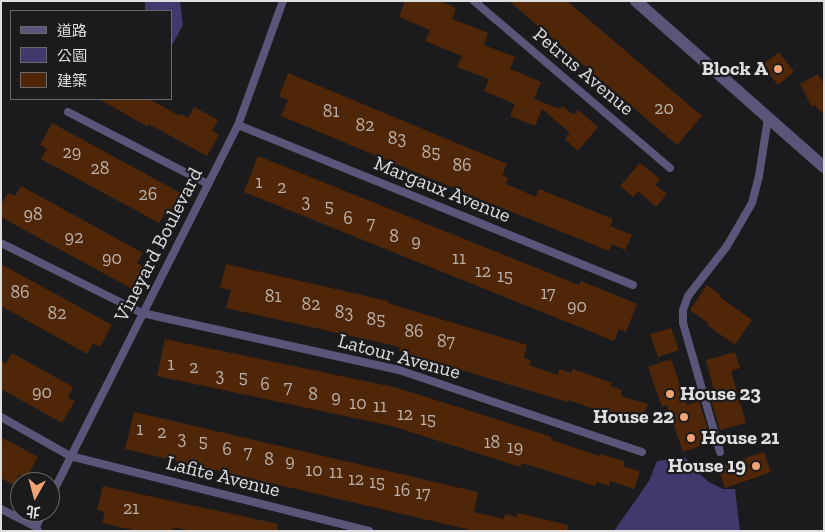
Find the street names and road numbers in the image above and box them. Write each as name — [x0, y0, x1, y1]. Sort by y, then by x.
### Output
street label: Petrus Avenue — [528, 23, 638, 121]
street label: Margaux Avenue — [370, 152, 514, 228]
street label: Vineyard Boulevard — [110, 164, 208, 326]
street label: Latour Avenue — [335, 329, 463, 385]
street label: Lafite Avenue — [163, 451, 283, 503]

